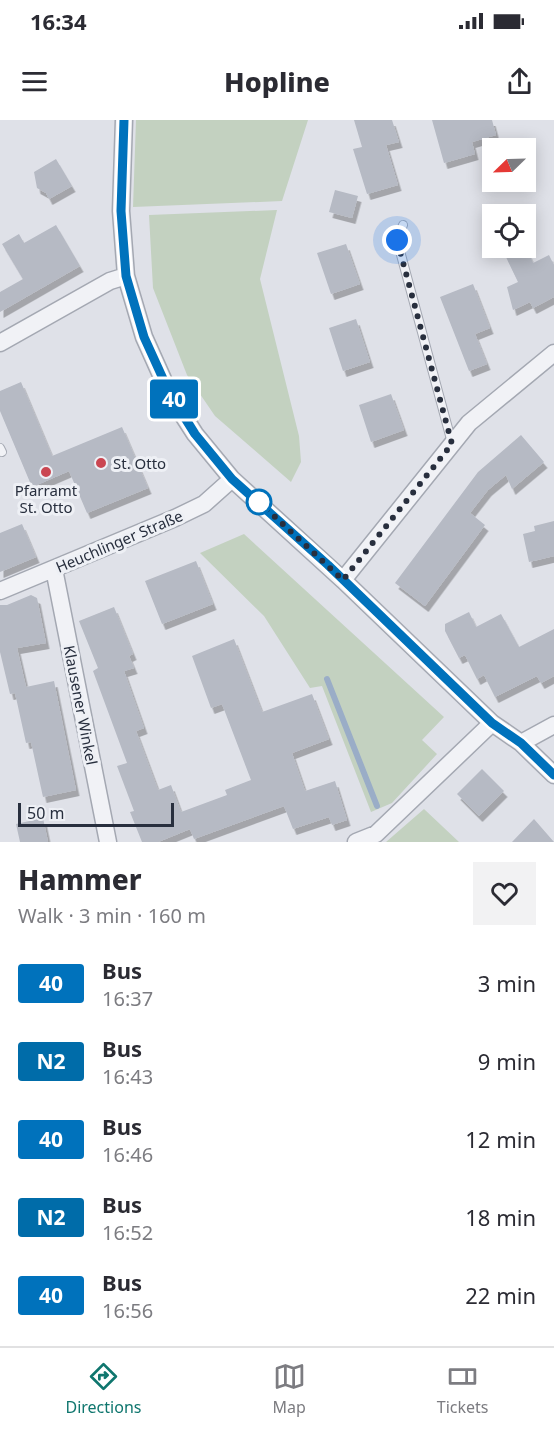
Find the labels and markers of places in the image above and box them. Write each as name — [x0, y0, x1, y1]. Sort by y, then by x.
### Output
place label: St. Otto — [113, 453, 166, 473]
marker: St. Otto — [94, 456, 108, 470]
marker: Pfarramt St. Otto — [39, 465, 53, 479]
place label: Pfarramt St. Otto — [15, 480, 78, 517]
unlabelled marker — [246, 489, 272, 515]

